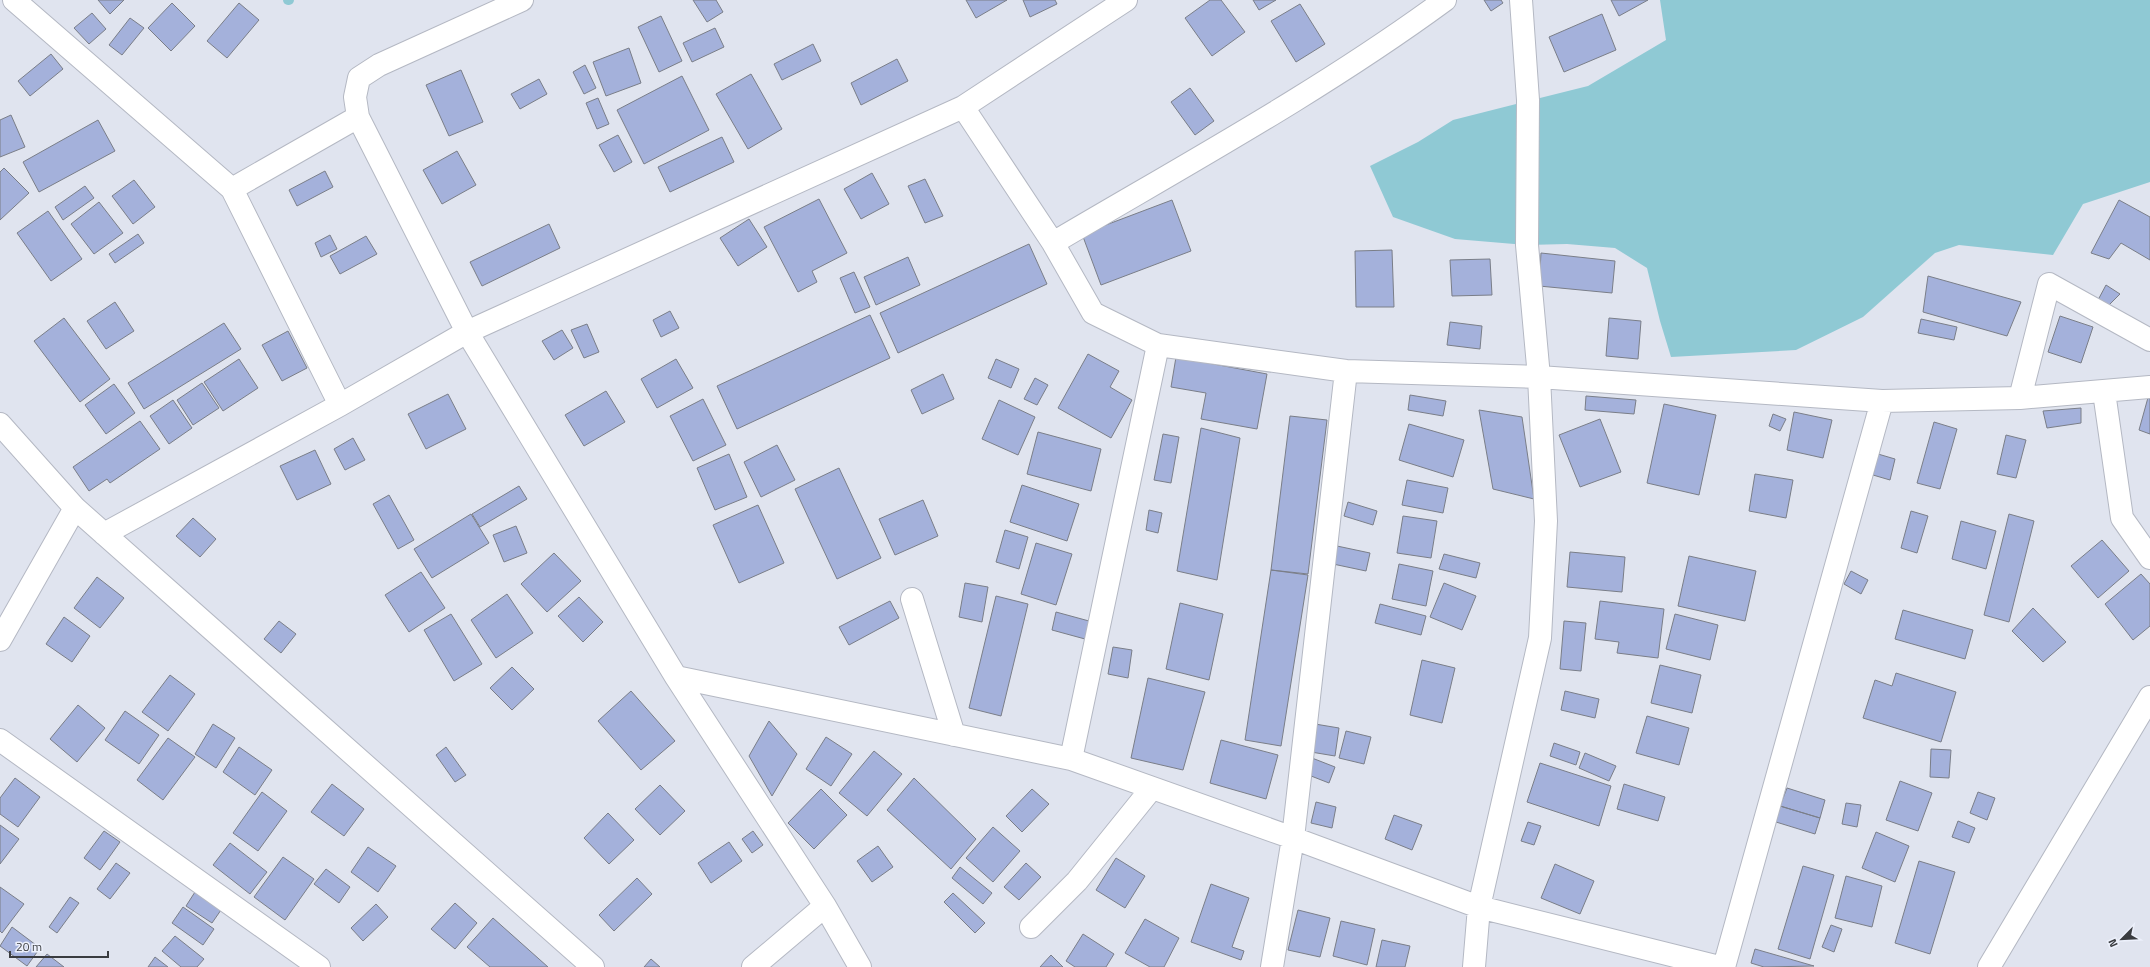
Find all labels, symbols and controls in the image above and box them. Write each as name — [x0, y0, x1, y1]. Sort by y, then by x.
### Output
north arrow — [2102, 919, 2142, 959]
scale bar — [10, 933, 108, 959]
text: N — [2104, 936, 2122, 950]
text: 20 m — [16, 937, 42, 956]

